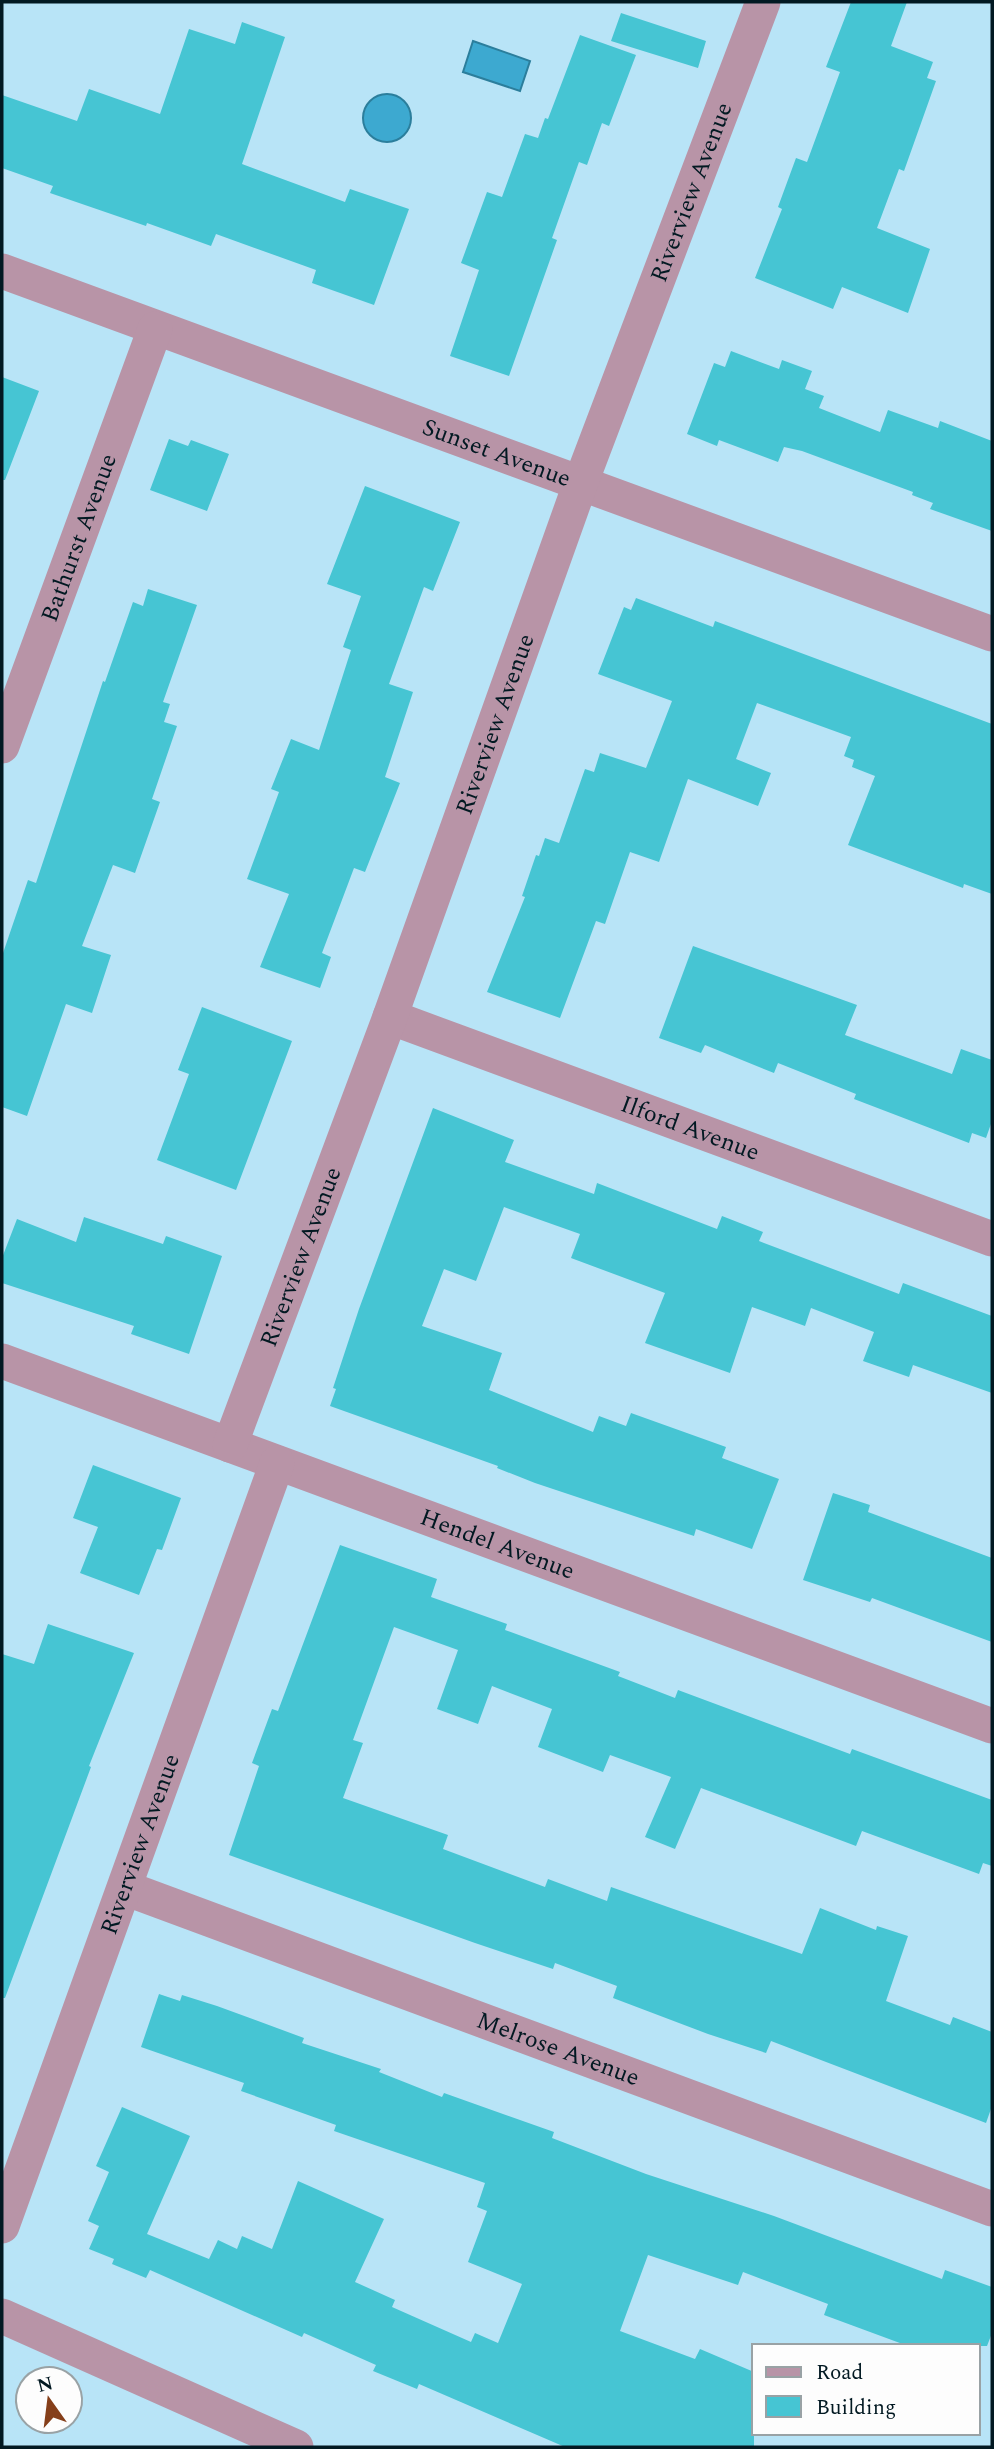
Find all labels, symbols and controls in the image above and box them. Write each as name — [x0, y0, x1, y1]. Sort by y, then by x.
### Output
street label: Riverview Avenue — [641, 97, 742, 288]
street label: Sunset Avenue — [417, 410, 576, 497]
street label: Bathurst Avenue — [32, 449, 127, 627]
street label: Riverview Avenue — [447, 629, 544, 820]
street label: Ilford Avenue — [615, 1087, 765, 1171]
street label: Riverview Avenue — [251, 1162, 351, 1352]
street label: Hendel Avenue — [415, 1500, 579, 1590]
street label: Riverview Avenue — [91, 1749, 190, 1940]
street label: Melrose Avenue — [471, 2003, 645, 2096]
legend — [752, 2344, 980, 2435]
text: Road — [816, 2357, 863, 2389]
north arrow — [14, 2365, 84, 2435]
text: N — [34, 2369, 56, 2401]
text: Building — [816, 2392, 896, 2424]

